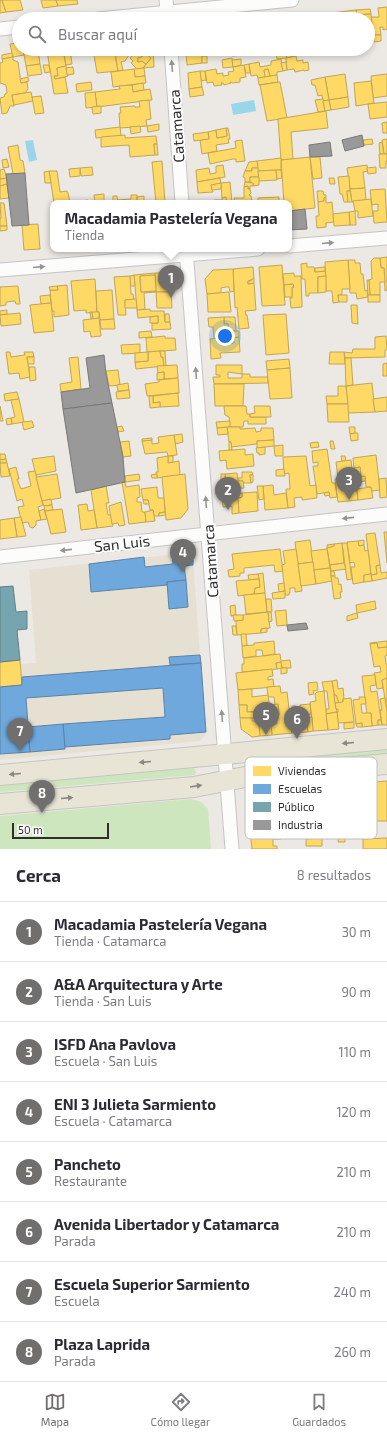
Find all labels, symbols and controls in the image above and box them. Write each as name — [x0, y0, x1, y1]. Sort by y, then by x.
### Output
search box — [12, 12, 375, 56]
icon: search — [26, 23, 48, 45]
text: Buscar aquí — [58, 25, 137, 43]
one-way arrow — [168, 60, 175, 72]
street label: Catamarca — [164, 89, 188, 163]
popup — [50, 200, 292, 252]
text: Macadamia Pastelería Vegana — [64, 209, 278, 227]
text: Tienda — [64, 227, 104, 243]
one-way arrow — [322, 240, 334, 247]
one-way arrow — [33, 263, 45, 270]
pin: 1 — [158, 265, 184, 298]
your location — [215, 326, 235, 346]
one-way arrow — [192, 367, 199, 379]
pin: 3 — [336, 467, 362, 500]
pin: 2 — [215, 477, 241, 510]
one-way arrow — [202, 496, 209, 508]
one-way arrow — [342, 515, 354, 521]
street label: Catamarca — [198, 524, 222, 598]
street label: San Luis — [93, 531, 151, 555]
pin: 4 — [170, 539, 196, 572]
one-way arrow — [60, 546, 72, 553]
pin: 5 — [253, 702, 279, 735]
pin: 6 — [284, 706, 310, 739]
one-way arrow — [219, 710, 226, 722]
pin: 7 — [7, 718, 33, 751]
one-way arrow — [342, 739, 354, 746]
legend — [245, 757, 377, 839]
one-way arrow — [139, 759, 151, 766]
text: Viviendas — [278, 764, 327, 777]
one-way arrow — [9, 770, 21, 777]
pin: 8 — [29, 780, 55, 813]
text: Escuelas — [278, 782, 323, 795]
one-way arrow — [190, 783, 202, 789]
one-way arrow — [61, 794, 73, 801]
text: Público — [278, 800, 315, 813]
text: Industria — [278, 818, 323, 831]
scale bar — [12, 821, 109, 840]
text: 50 m — [18, 823, 43, 836]
text: Cerca — [16, 865, 61, 885]
text: 8 resultados — [297, 867, 371, 883]
text: Macadamia Pastelería Vegana — [54, 915, 267, 933]
text: 1 — [26, 924, 32, 940]
text: 30 m — [342, 924, 371, 940]
text: Tienda · Catamarca — [54, 933, 166, 949]
text: A&A Arquitectura y Arte — [54, 975, 223, 993]
text: 2 — [25, 984, 33, 1000]
text: 90 m — [341, 984, 371, 1000]
text: Tienda · San Luis — [54, 993, 152, 1009]
text: ISFD Ana Pavlova — [54, 1035, 176, 1053]
text: 3 — [25, 1044, 33, 1060]
text: 110 m — [339, 1044, 371, 1060]
text: Escuela · San Luis — [54, 1053, 157, 1069]
text: ENI 3 Julieta Sarmiento — [54, 1095, 216, 1113]
text: 4 — [25, 1104, 33, 1120]
text: 120 m — [336, 1104, 371, 1120]
text: Escuela · Catamarca — [54, 1113, 172, 1129]
text: Pancheto — [54, 1155, 121, 1173]
text: 5 — [25, 1164, 33, 1180]
text: 210 m — [336, 1164, 371, 1180]
text: Restaurante — [54, 1173, 127, 1189]
text: Avenida Libertador y Catamarca — [54, 1215, 279, 1233]
text: 6 — [25, 1224, 33, 1240]
text: 210 m — [336, 1224, 371, 1240]
text: Parada — [54, 1233, 96, 1249]
text: Escuela Superior Sarmiento — [54, 1275, 250, 1293]
text: 7 — [26, 1284, 32, 1300]
text: 240 m — [334, 1284, 371, 1300]
text: Escuela — [54, 1293, 100, 1309]
text: Plaza Laprida — [54, 1335, 150, 1353]
text: 8 — [25, 1344, 33, 1360]
text: 260 m — [334, 1344, 371, 1360]
text: Parada — [54, 1353, 96, 1369]
tab: Mapa — [41, 1391, 69, 1428]
tab: Cómo llegar — [151, 1391, 210, 1428]
tab: Guardados — [292, 1391, 346, 1428]

